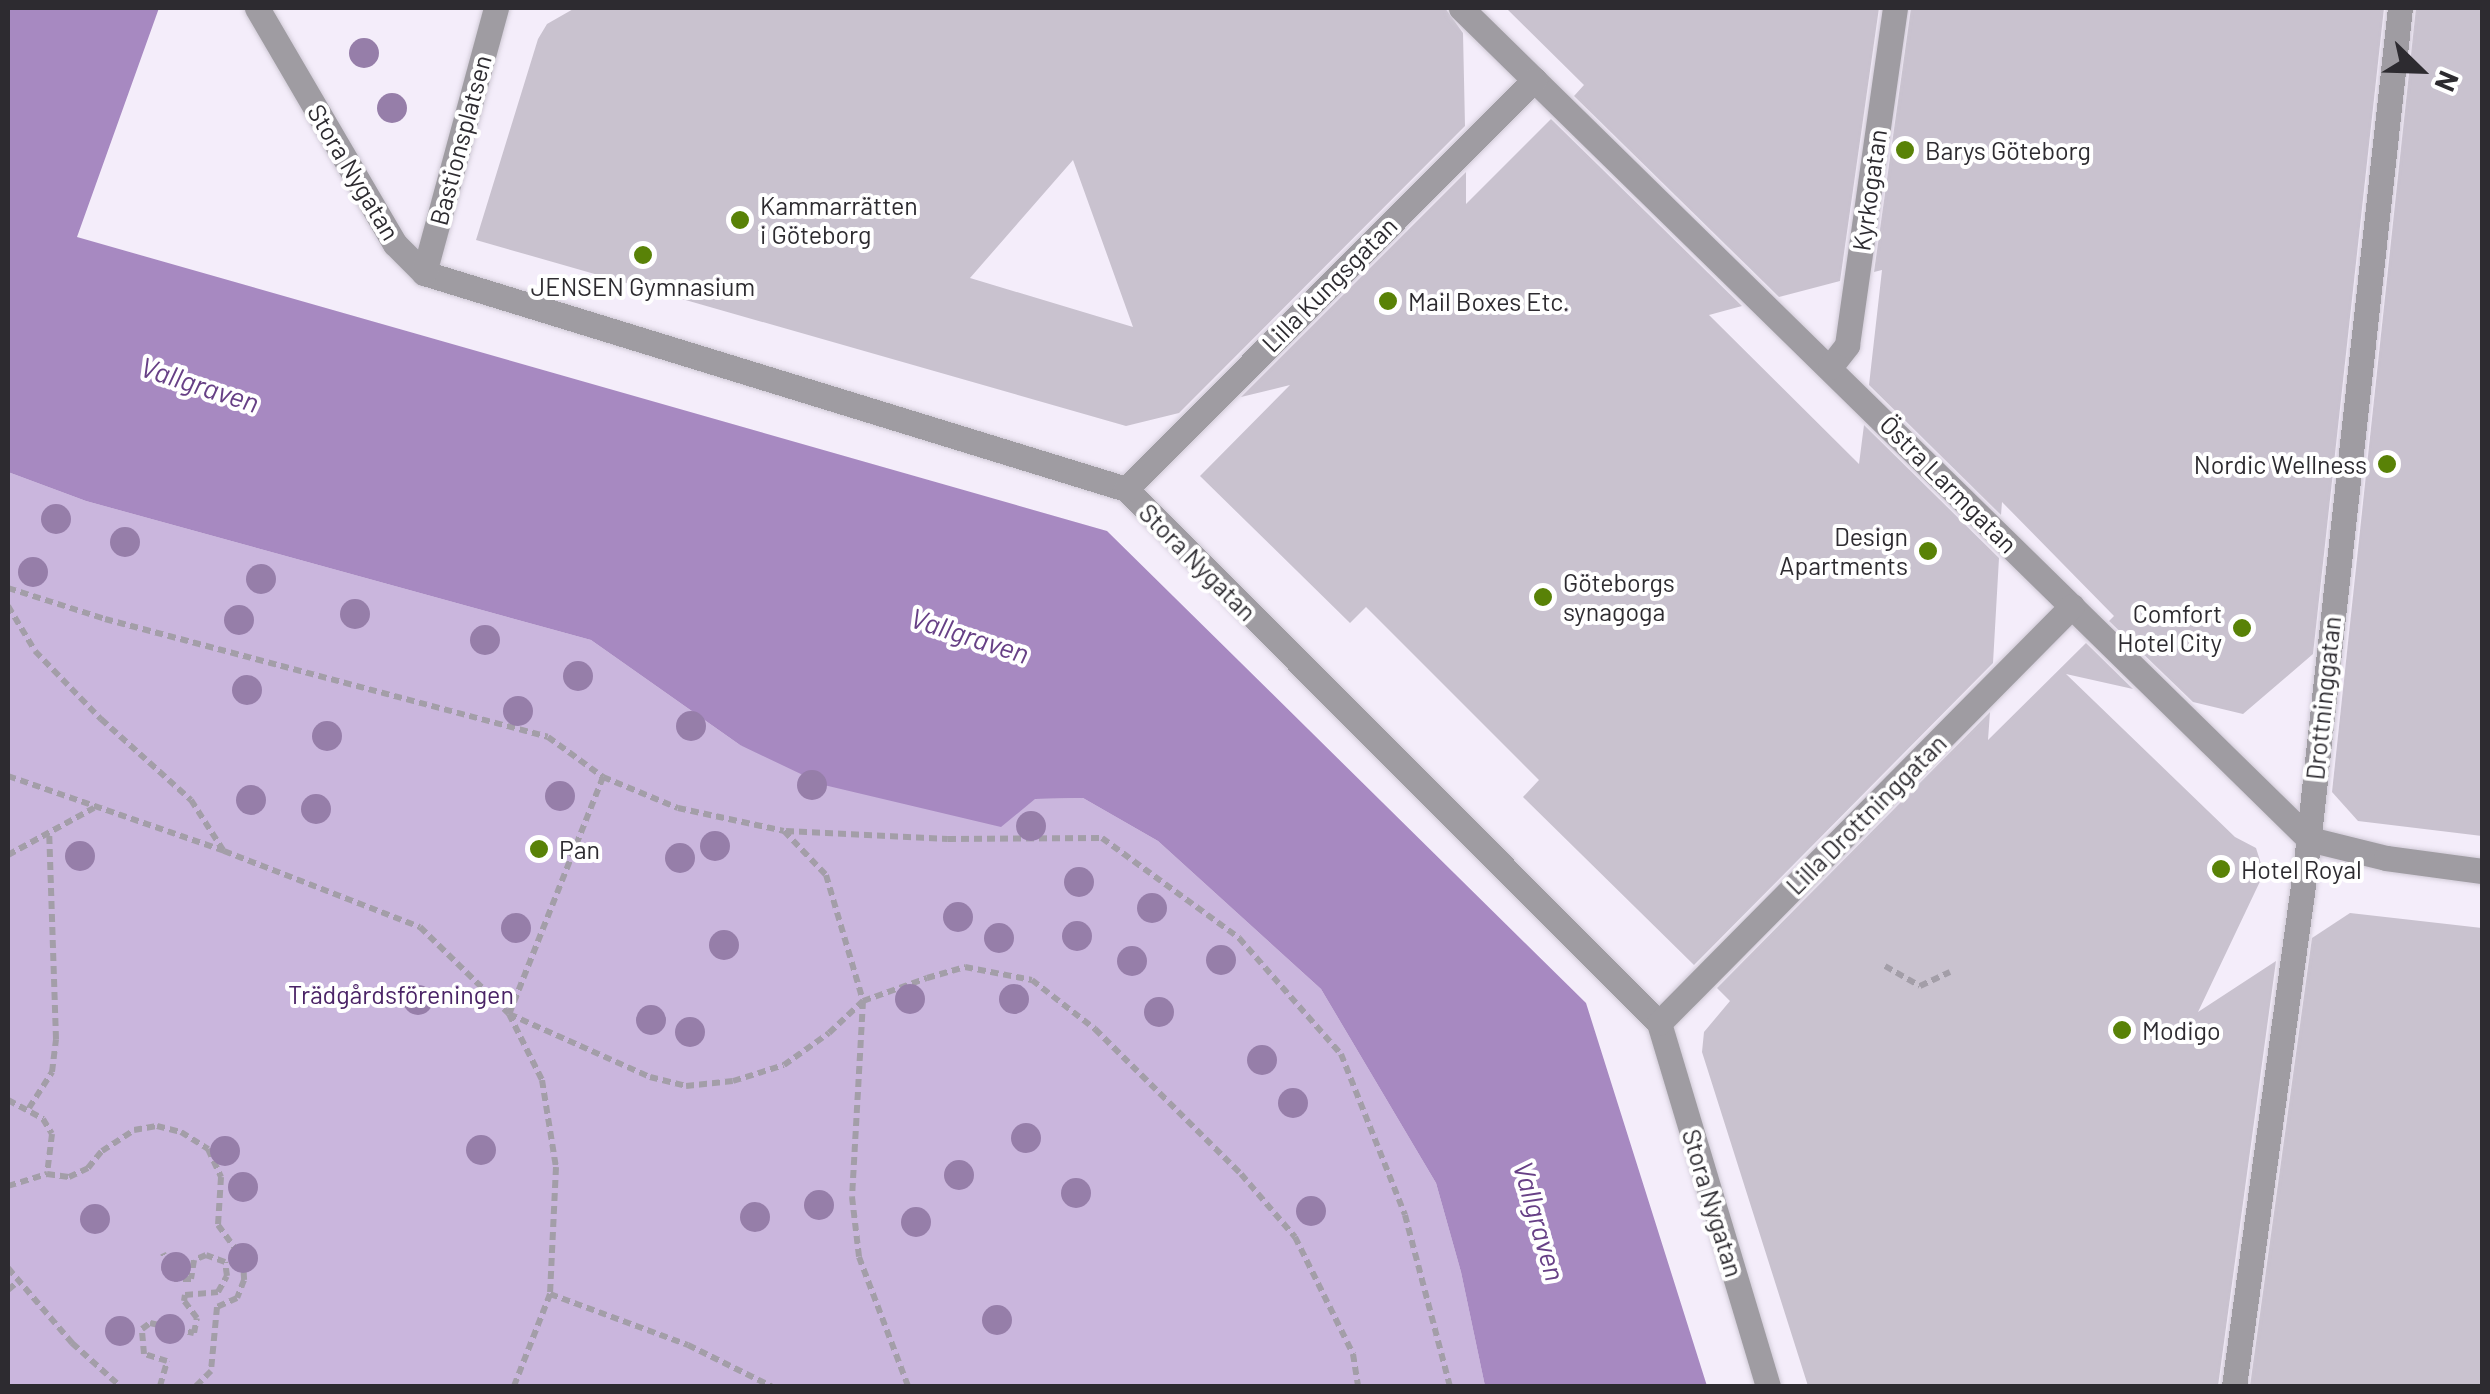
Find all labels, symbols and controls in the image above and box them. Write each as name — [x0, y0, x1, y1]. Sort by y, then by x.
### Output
north arrow — [2370, 20, 2470, 120]
street label: Bastionsplatsen — [423, 52, 497, 228]
text: N — [2428, 67, 2467, 97]
street label: Stora Nygatan — [302, 99, 406, 245]
street label: Kyrkogatan — [1846, 127, 1892, 253]
place label: Barys Göteborg — [1925, 135, 2091, 165]
marker: Barys Göteborg — [1894, 139, 1916, 161]
place label: Kammarrätten i Göteborg — [760, 191, 918, 250]
marker: Kammarrätten i Göteborg — [729, 209, 751, 231]
street label: Lilla Kungsgatan — [1255, 210, 1403, 358]
marker: JENSEN Gymnasium — [632, 244, 654, 266]
place label: JENSEN Gymnasium — [531, 271, 755, 301]
place label: Mail Boxes Etc. — [1408, 286, 1569, 316]
marker: Mail Boxes Etc. — [1377, 290, 1399, 312]
water label: Vallgraven — [137, 349, 263, 419]
street label: Östra Larmgatan — [1874, 409, 2024, 559]
place label: Nordic Wellness — [2194, 449, 2367, 479]
marker: Nordic Wellness — [2376, 453, 2398, 475]
street label: Stora Nygatan — [1133, 497, 1263, 627]
place label: Design Apartments — [1779, 522, 1908, 581]
marker: Design Apartments — [1917, 540, 1939, 562]
place label: Göteborgs synagoga — [1563, 568, 1675, 627]
marker: Göteborgs synagoga — [1532, 586, 1554, 608]
place label: Comfort Hotel City — [2117, 599, 2222, 658]
water label: Vallgraven — [907, 600, 1033, 670]
street label: Drottninggatan — [2300, 615, 2346, 781]
marker: Comfort Hotel City — [2231, 617, 2253, 639]
street label: Lilla Drottninggatan — [1780, 728, 1952, 900]
place label: Pan — [559, 834, 600, 864]
marker: Pan — [528, 838, 550, 860]
place label: Hotel Royal — [2241, 854, 2362, 884]
marker: Hotel Royal — [2210, 858, 2232, 880]
park label: Trädgårdsföreningen — [288, 979, 514, 1009]
place label: Modigo — [2142, 1015, 2221, 1045]
marker: Modigo — [2111, 1019, 2133, 1041]
street label: Stora Nygatan — [1676, 1125, 1750, 1281]
water label: Vallgraven — [1507, 1157, 1573, 1285]

